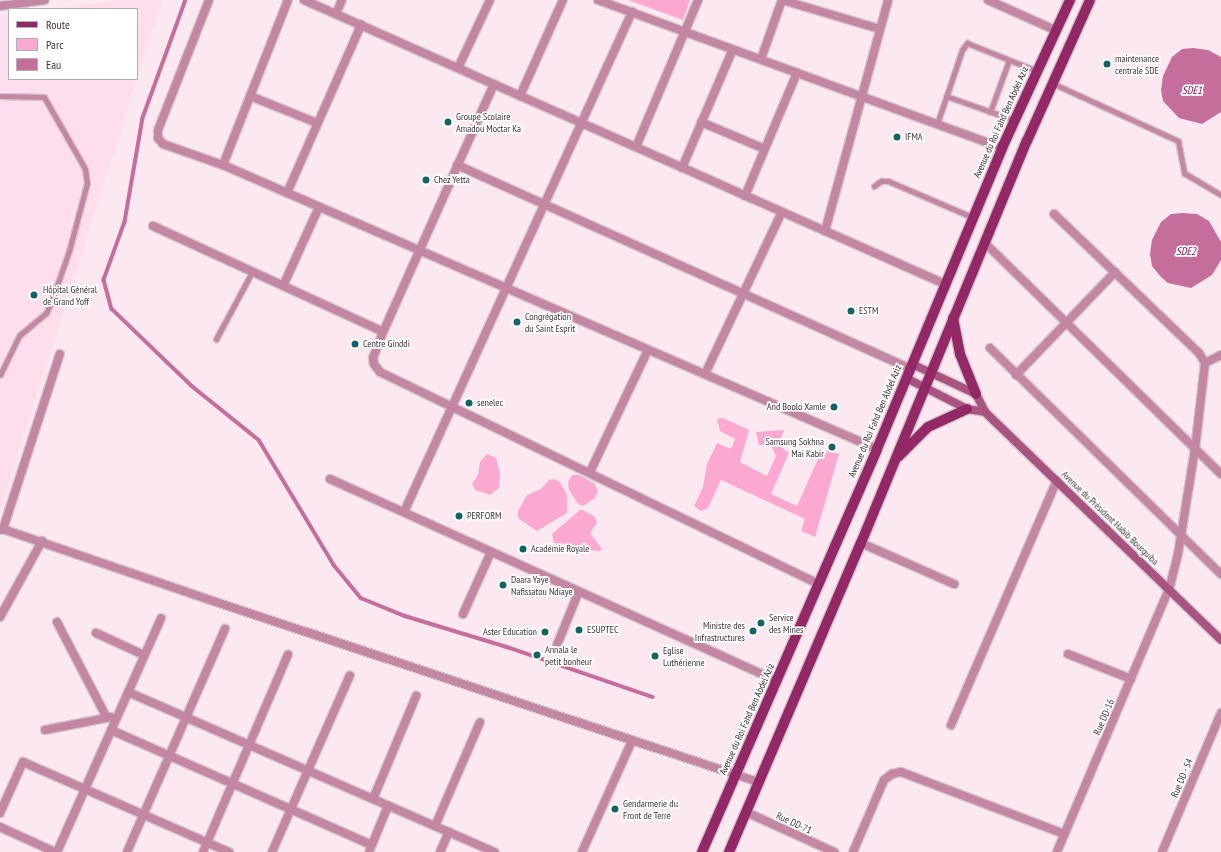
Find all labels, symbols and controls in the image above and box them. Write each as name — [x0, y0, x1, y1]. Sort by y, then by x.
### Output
legend — [8, 8, 138, 80]
text: Route — [46, 17, 70, 32]
text: Parc — [46, 37, 63, 52]
place label: maintenance centrale SDE — [1115, 52, 1159, 76]
text: Eau — [46, 57, 61, 72]
marker: maintenance centrale SDE — [1102, 59, 1112, 69]
street label: Avenue du Roi Fahd Ben Abdel Aziz — [971, 64, 1031, 180]
water label: SDE1 — [1182, 83, 1202, 97]
place label: Groupe Scolaire Amadou Moctar Ka — [456, 110, 521, 134]
marker: Groupe Scolaire Amadou Moctar Ka — [443, 117, 453, 127]
place label: IFMA — [905, 131, 923, 143]
marker: IFMA — [892, 132, 902, 142]
place label: Chez Yetta — [434, 174, 470, 186]
marker: Chez Yetta — [421, 175, 431, 185]
water label: SDE2 — [1176, 244, 1196, 258]
place label: Hôpital Général de Grand Yoff — [43, 283, 97, 306]
marker: Hôpital Général de Grand Yoff — [28, 289, 40, 301]
place label: ESTM — [859, 305, 878, 317]
marker: ESTM — [846, 306, 856, 316]
place label: Congrégation du Saint Esprit — [525, 310, 575, 334]
marker: Congrégation du Saint Esprit — [512, 317, 522, 327]
place label: Centre Ginddi — [363, 338, 410, 350]
marker: Centre Ginddi — [350, 339, 360, 349]
street label: Avenue du Roi Fahd Ben Abdel Aziz — [846, 363, 904, 479]
place label: senelec — [477, 397, 503, 409]
marker: senelec — [464, 398, 474, 408]
place label: And Boolo Xamle — [767, 401, 826, 413]
marker: And Boolo Xamle — [829, 402, 839, 412]
place label: Samsung Sokhna Mai Kabir — [765, 435, 824, 458]
marker: Samsung Sokhna Mai Kabir — [827, 442, 837, 452]
street label: Avenue du Président Habib Bourguiba — [1059, 468, 1161, 568]
place label: PERFORM — [467, 510, 501, 522]
marker: PERFORM — [454, 511, 464, 521]
place label: Académie Royale — [531, 543, 589, 555]
marker: Académie Royale — [518, 544, 528, 554]
place label: Daara Yaye Nafissatou Ndiaye — [511, 573, 573, 596]
marker: Daara Yaye Nafissatou Ndiaye — [498, 580, 508, 590]
place label: Service des Mines — [769, 611, 803, 634]
marker: Service des Mines — [756, 618, 766, 628]
place label: Ministre des Infrastructures — [695, 619, 745, 642]
place label: ESUPTEC — [587, 624, 619, 636]
marker: ESUPTEC — [574, 625, 584, 635]
place label: Aster Education — [483, 626, 537, 638]
marker: Ministre des Infrastructures — [748, 626, 758, 636]
marker: Aster Education — [540, 627, 550, 637]
place label: Annala le petit bonheur — [545, 643, 592, 666]
place label: Eglise Luthérienne — [663, 644, 705, 668]
marker: Annala le petit bonheur — [532, 650, 542, 660]
marker: Eglise Luthérienne — [650, 651, 660, 661]
street label: Avenue du Roi Fahd Ben Abdel Aziz — [717, 661, 777, 777]
street label: Rue DD-16 — [1091, 697, 1117, 737]
street label: Rue DD - 54 — [1168, 756, 1196, 800]
place label: Gendarmerie du Front de Terre — [623, 797, 678, 820]
marker: Gendarmerie du Front de Terre — [610, 804, 620, 814]
street label: Rue DD-71 — [774, 810, 814, 836]

